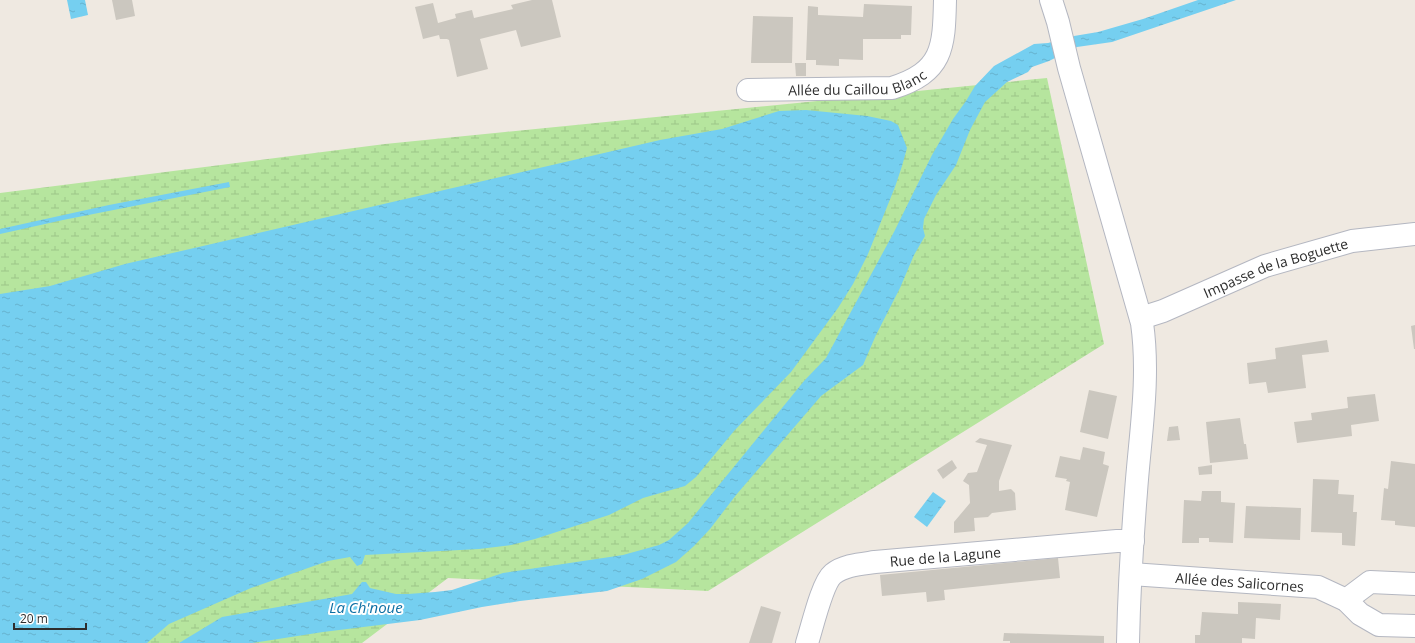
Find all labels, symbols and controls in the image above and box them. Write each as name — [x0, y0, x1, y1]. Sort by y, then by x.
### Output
street label: Allée du Caillou Blanc — [788, 65, 930, 99]
street label: Impasse de la Boguette — [1200, 233, 1350, 302]
street label: Rue de la Lagune — [889, 542, 1002, 570]
street label: Allée des Salicornes — [1175, 568, 1305, 596]
water label: La Ch'noue — [329, 597, 403, 617]
scale bar — [14, 605, 86, 631]
text: 20 m — [20, 610, 48, 627]

